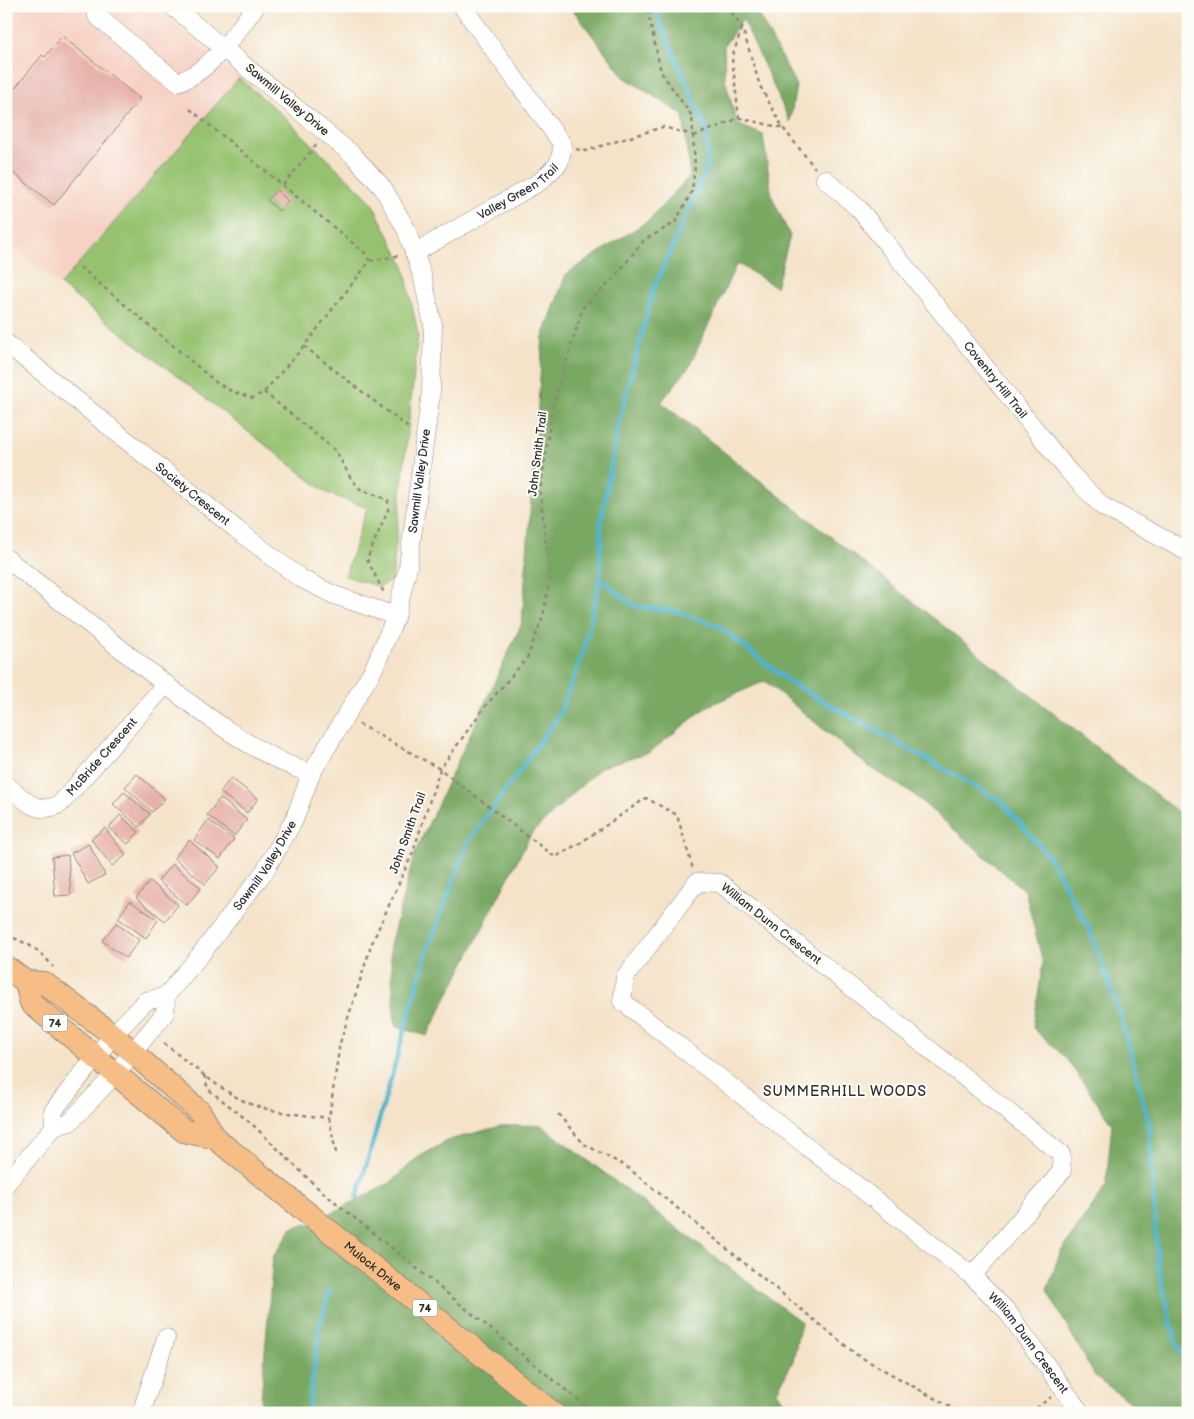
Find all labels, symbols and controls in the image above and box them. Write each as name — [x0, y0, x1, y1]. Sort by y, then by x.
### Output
street label: Sawmill Valley Drive — [242, 61, 332, 139]
street label: Valley Green Trail — [475, 160, 562, 223]
street label: Coventry Hill Trail — [960, 338, 1031, 421]
street label: John Smith Trail — [525, 411, 551, 497]
street label: Sawmill Valley Drive — [405, 428, 434, 534]
street label: Society Crescent — [152, 459, 233, 529]
street label: McBride Crescent — [63, 714, 140, 799]
street label: John Smith Trail — [386, 790, 430, 876]
street label: Sawmill Valley Drive — [230, 818, 300, 913]
street label: William Dunn Crescent — [718, 880, 824, 968]
road number: 74 — [42, 1014, 68, 1032]
district label: SUMMERHILL WOODS — [763, 1083, 927, 1100]
street label: Mulock Drive — [341, 1238, 405, 1294]
street label: William Dunn Crescent — [985, 1289, 1072, 1396]
road number: 74 — [412, 1300, 438, 1316]

